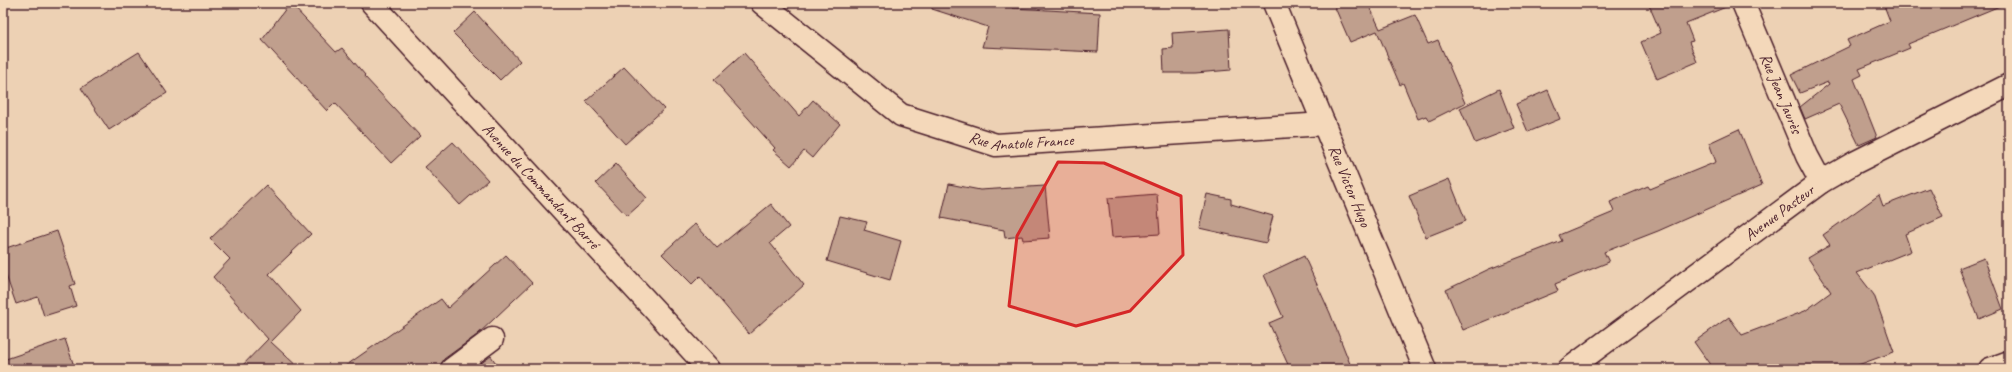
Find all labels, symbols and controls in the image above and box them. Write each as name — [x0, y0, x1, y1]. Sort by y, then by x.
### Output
street label: Rue Jean Jaurès — [1755, 50, 1807, 138]
street label: Avenue du Commandant Barré — [478, 119, 605, 255]
street label: Rue Anatole France — [966, 127, 1076, 156]
street label: Rue Victor Hugo — [1324, 142, 1376, 231]
street label: Avenue Pasteur — [1740, 180, 1819, 245]

